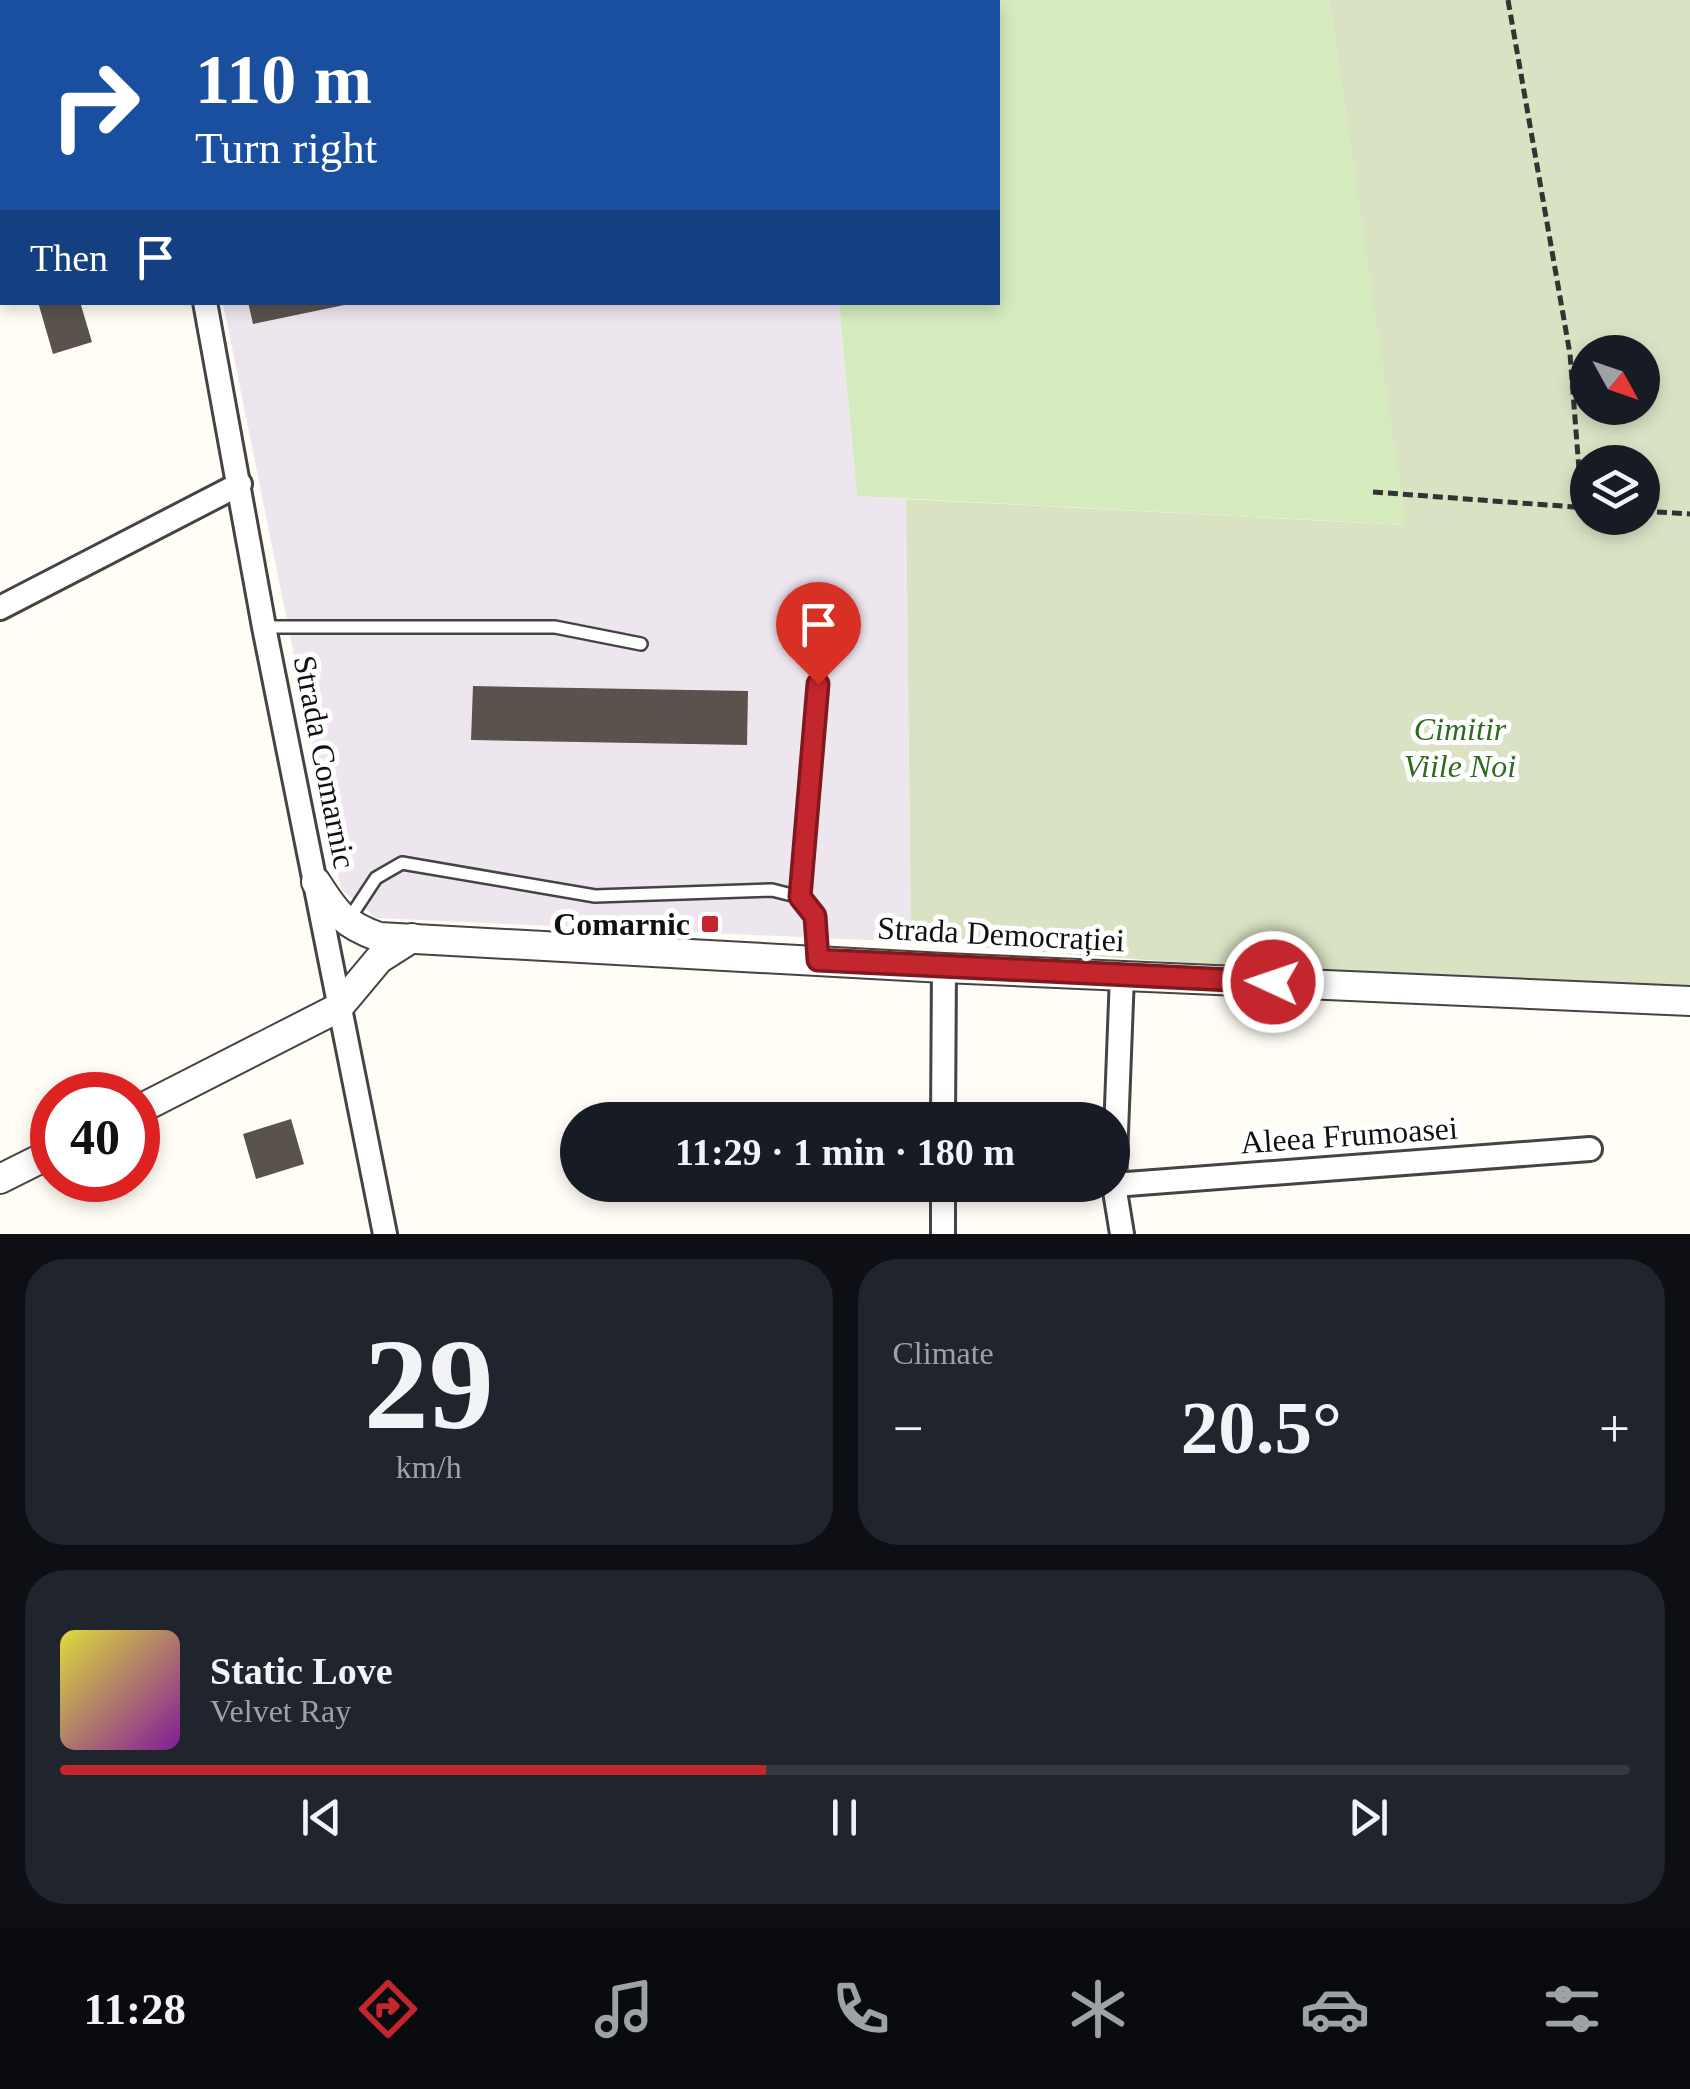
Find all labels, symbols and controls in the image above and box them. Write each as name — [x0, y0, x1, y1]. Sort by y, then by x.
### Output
icon: right — [30, 40, 160, 170]
text: 110 m — [195, 41, 372, 118]
text: Turn right — [195, 123, 377, 173]
icon: arrive — [128, 230, 183, 285]
text: Then — [30, 237, 108, 279]
north arrow — [1570, 335, 1660, 425]
map controls — [1570, 335, 1660, 535]
button: layers — [1570, 445, 1660, 535]
pin — [776, 582, 861, 685]
icon: arrive — [791, 597, 846, 652]
street label: Strada Comarnic — [287, 653, 363, 871]
park label: Cimitir Viile Noi — [1404, 711, 1516, 784]
place label: Comarnic — [553, 906, 690, 942]
street label: Strada Democrației — [876, 910, 1126, 958]
marker: Comarnic — [699, 913, 721, 935]
position arrow — [1221, 930, 1325, 1034]
speed limit sign: 40 — [30, 1072, 160, 1202]
street label: Aleea Frumoasei — [1239, 1109, 1459, 1161]
text: 11:29 · 1 min · 180 m — [675, 1131, 1015, 1173]
text: 29 — [364, 1312, 494, 1456]
text: Climate — [893, 1335, 994, 1371]
text: 20.5° — [1181, 1386, 1342, 1469]
text: − — [893, 1398, 924, 1459]
text: + — [1599, 1398, 1630, 1459]
text: km/h — [396, 1449, 462, 1485]
text: Static Love — [210, 1650, 393, 1692]
text: Velvet Ray — [210, 1693, 351, 1729]
icon: previous — [294, 1790, 349, 1845]
icon: pause — [817, 1790, 872, 1845]
icon: next — [1341, 1790, 1396, 1845]
icon: directions — [353, 1974, 423, 2044]
icon: music — [589, 1974, 659, 2044]
icon: phone — [826, 1974, 896, 2044]
icon: climate — [1063, 1974, 1133, 2044]
icon: car — [1300, 1974, 1370, 2044]
icon: filters — [1537, 1974, 1607, 2044]
text: 11:28 — [83, 1984, 186, 2034]

